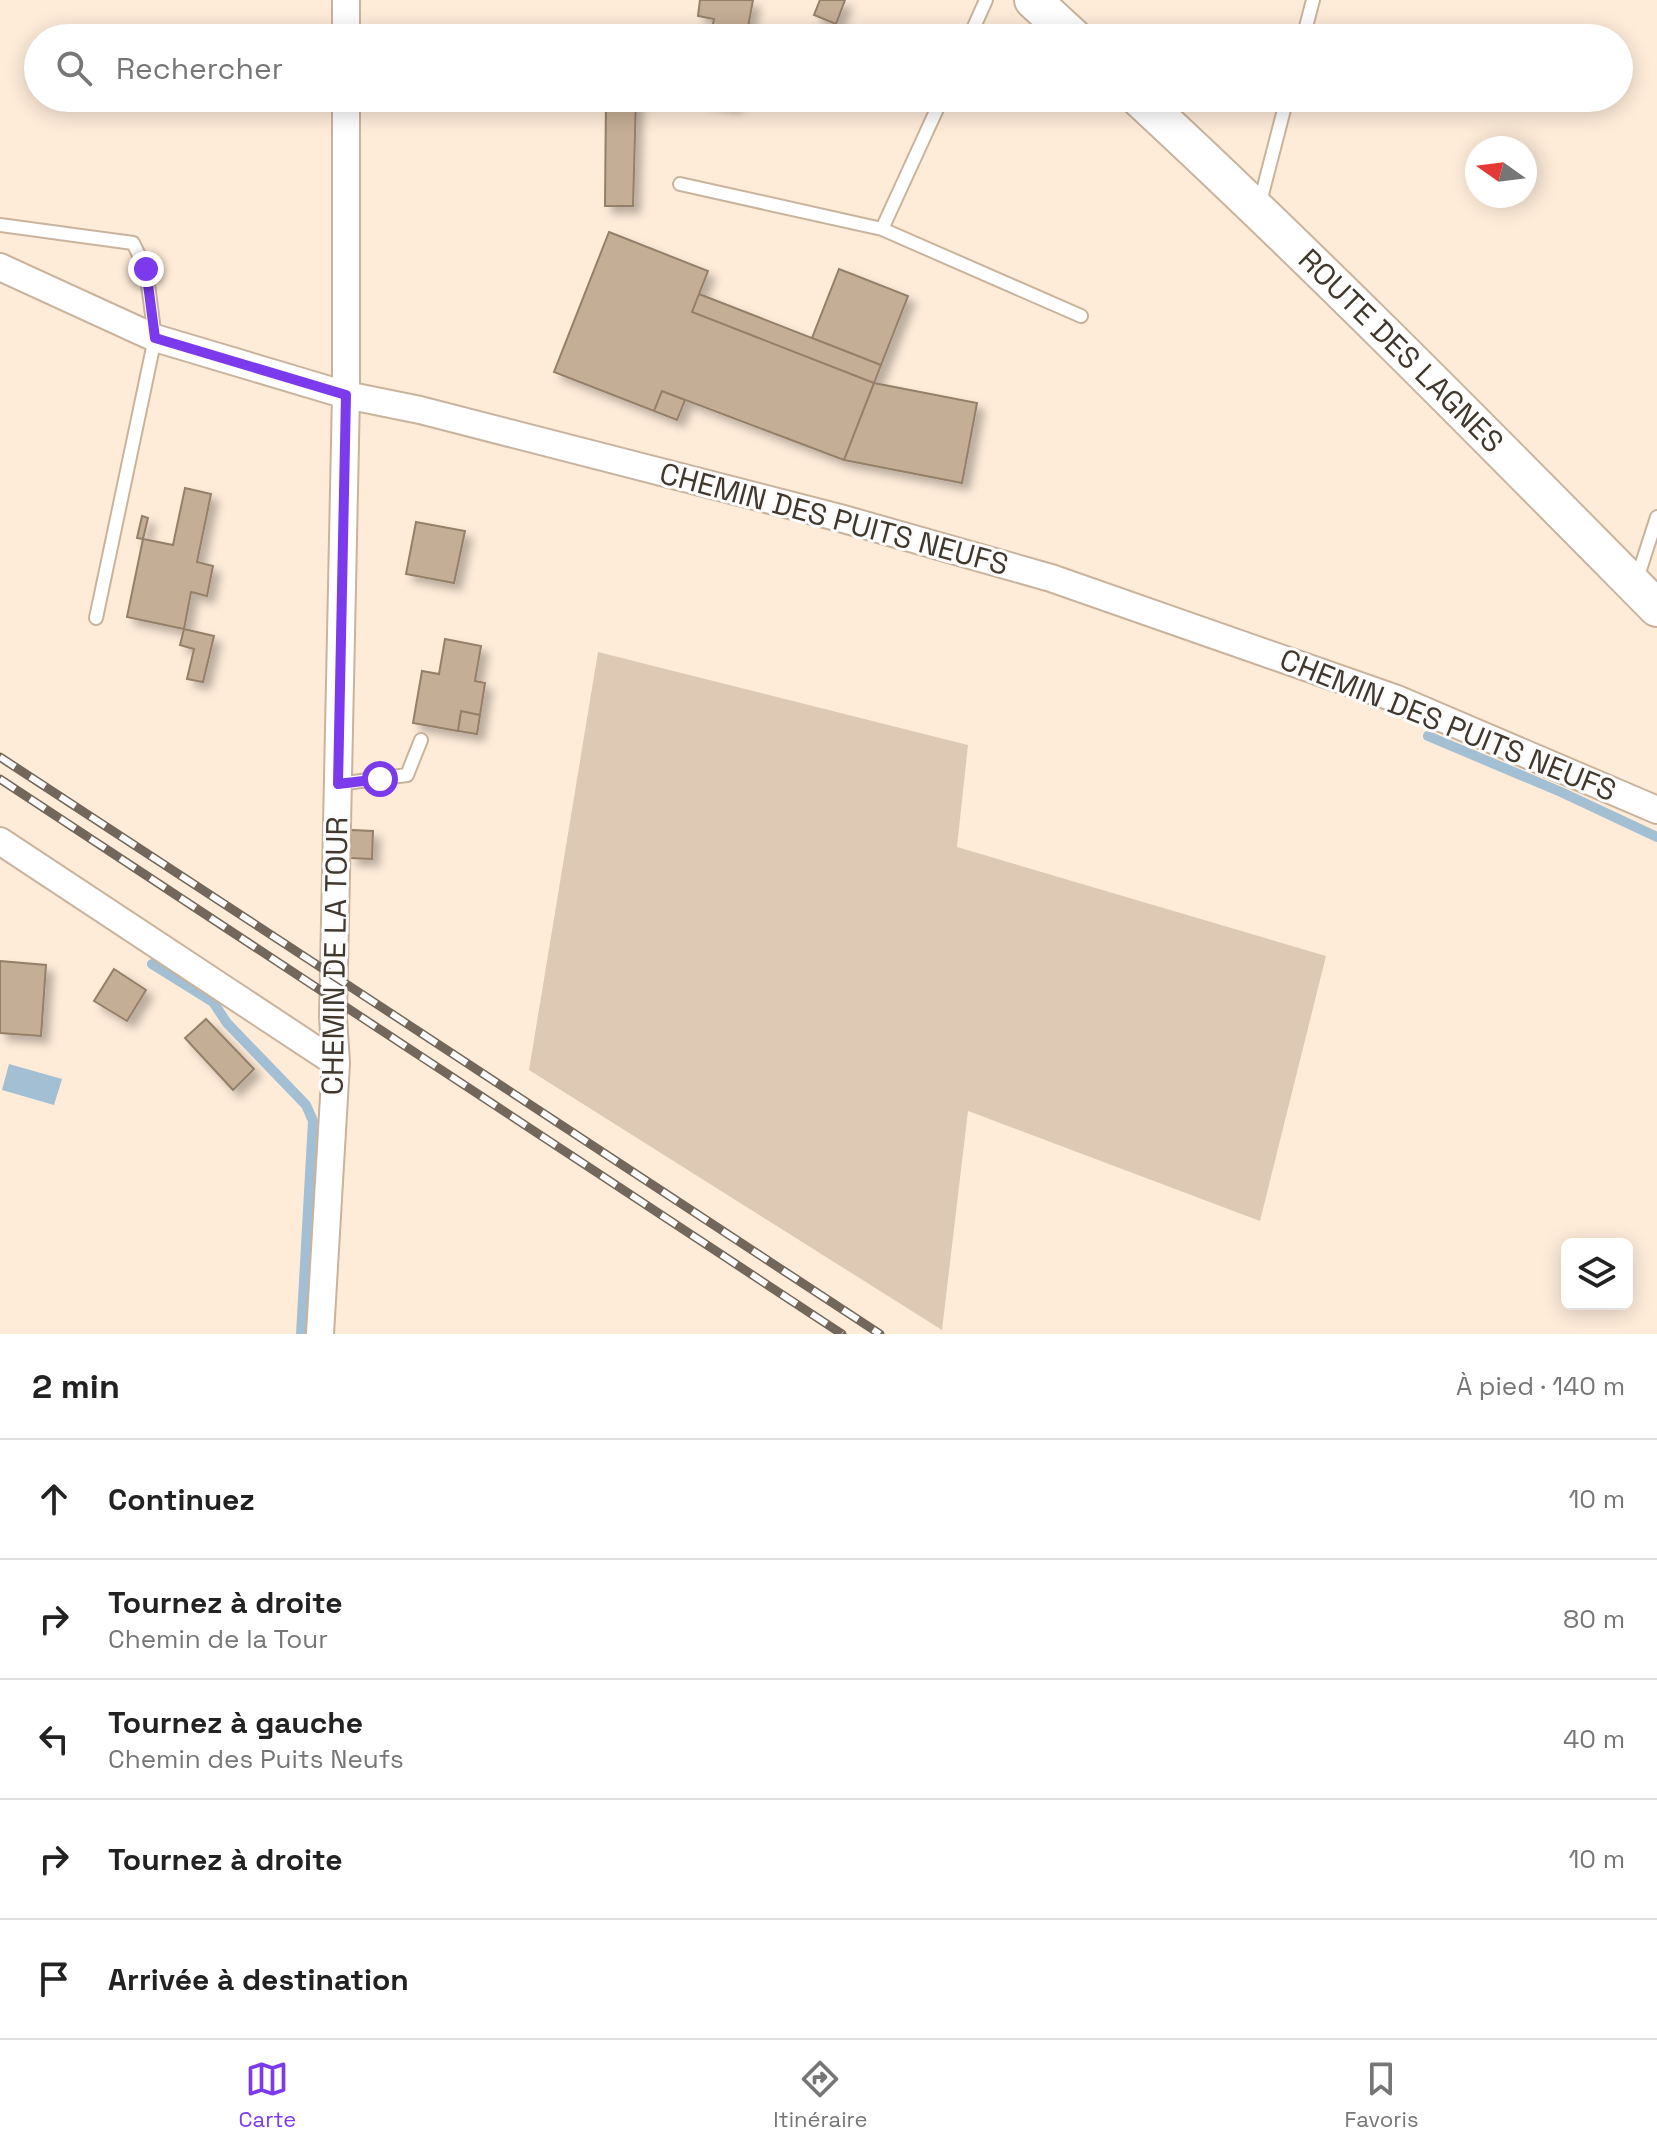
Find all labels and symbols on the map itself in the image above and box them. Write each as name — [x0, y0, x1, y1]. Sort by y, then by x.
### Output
north arrow — [1465, 136, 1537, 208]
street label: ROUTE DES LAGNES — [1290, 240, 1512, 461]
route end — [128, 251, 164, 287]
street label: CHEMIN DES PUITS NEUFS — [655, 453, 1013, 584]
street label: CHEMIN DES PUITS NEUFS — [1274, 639, 1622, 810]
route start — [362, 761, 398, 797]
street label: CHEMIN DE LA TOUR — [313, 816, 356, 1096]

